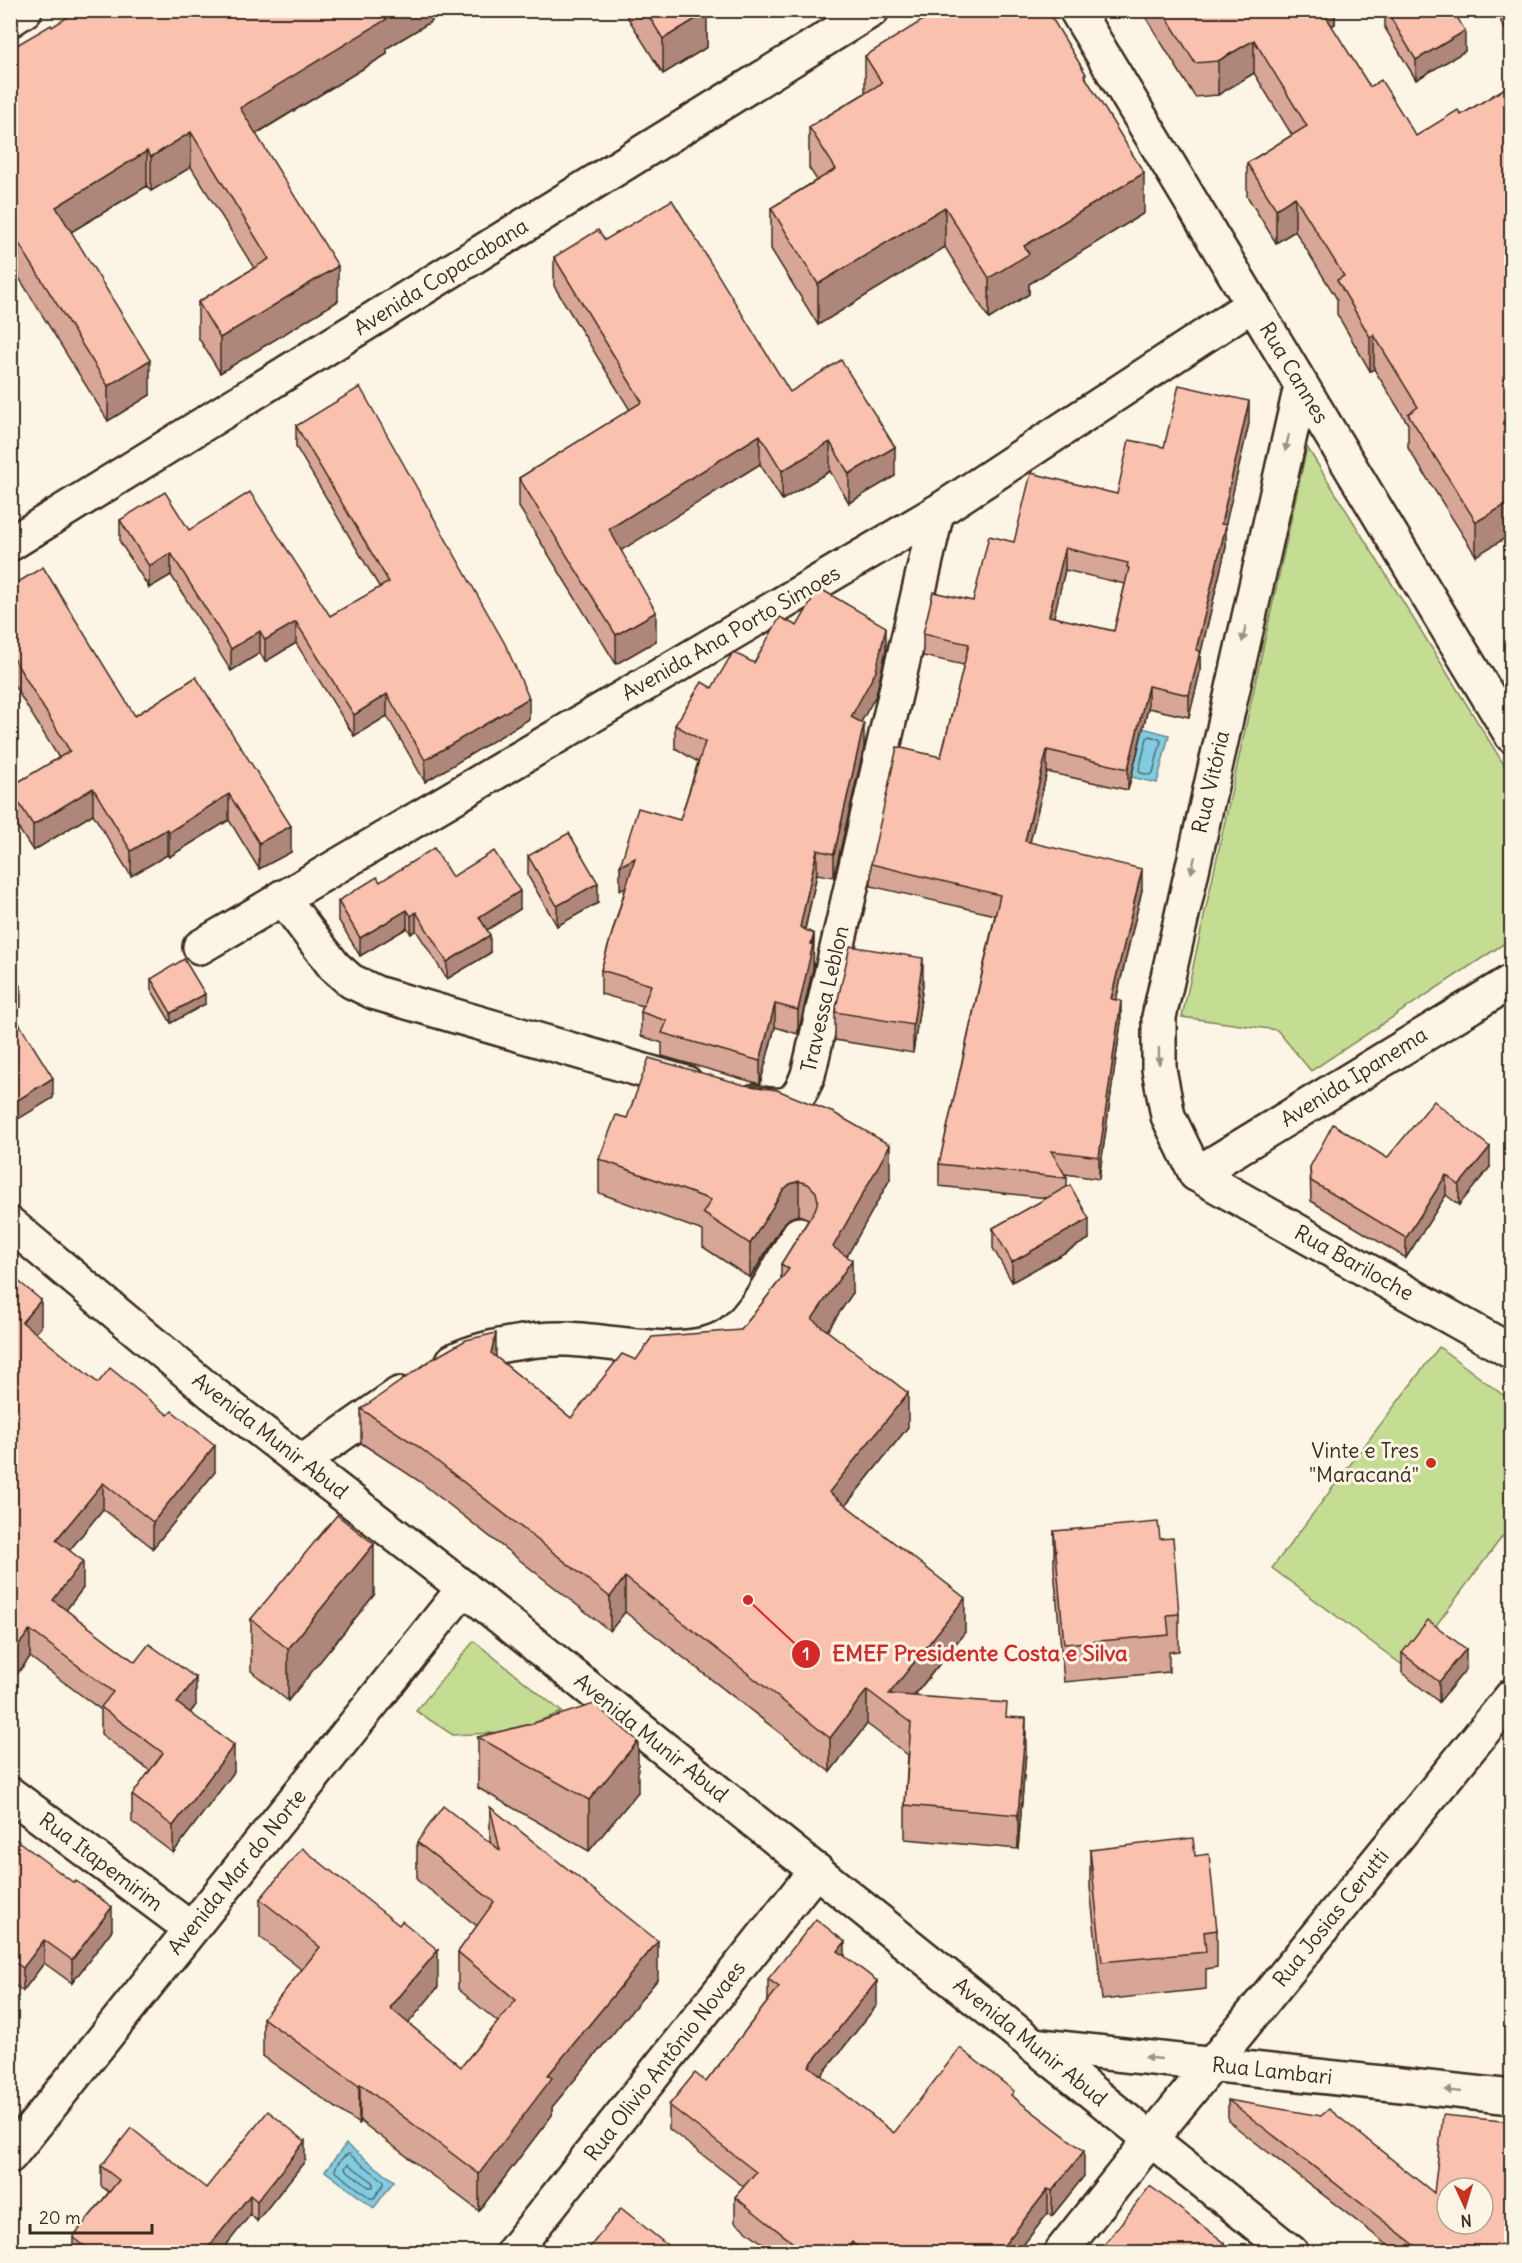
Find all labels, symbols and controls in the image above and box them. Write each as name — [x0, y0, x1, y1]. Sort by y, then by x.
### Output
street label: Avenida Copacabana — [349, 212, 533, 341]
street label: Rua Cannes — [1254, 317, 1335, 428]
one-way arrow — [1282, 434, 1291, 453]
street label: Avenida Ana Porto Simoes — [617, 559, 845, 706]
one-way arrow — [1239, 624, 1249, 643]
street label: Rua Vitória — [1186, 728, 1235, 836]
one-way arrow — [1187, 856, 1197, 874]
street label: Travessa Leblon — [795, 923, 855, 1075]
street label: Avenida Ipanema — [1275, 1021, 1432, 1133]
one-way arrow — [1154, 1047, 1164, 1066]
street label: Rua Bariloche — [1290, 1219, 1419, 1306]
street label: Avenida Munir Abud — [187, 1366, 354, 1505]
place label: Vinte e Tres "Maracaná" — [1309, 1437, 1419, 1488]
marker: Vinte e Tres "Maracaná" — [1424, 1456, 1438, 1470]
callout: EMEF Presidente Costa e Silva — [791, 1634, 1140, 1674]
text: EMEF Presidente Costa e Silva — [832, 1639, 1128, 1667]
text: 1 — [802, 1642, 810, 1665]
street label: Avenida Munir Abud — [569, 1667, 734, 1808]
street label: Avenida Mar do Norte — [161, 1783, 312, 1960]
street label: Rua Itapemirim — [34, 1806, 169, 1917]
street label: Rua Josias Cerutti — [1267, 1843, 1395, 1992]
street label: Rua Olivio Antônio Novaes — [578, 1955, 751, 2166]
street label: Avenida Munir Abud — [948, 1971, 1113, 2112]
street label: Rua Lambari — [1210, 2051, 1334, 2090]
one-way arrow — [1144, 2053, 1163, 2063]
one-way arrow — [1444, 2086, 1463, 2095]
north arrow — [1435, 2176, 1495, 2236]
scale bar — [30, 2197, 152, 2235]
text: 20 m — [39, 2206, 81, 2229]
text: N — [1460, 2211, 1472, 2231]

